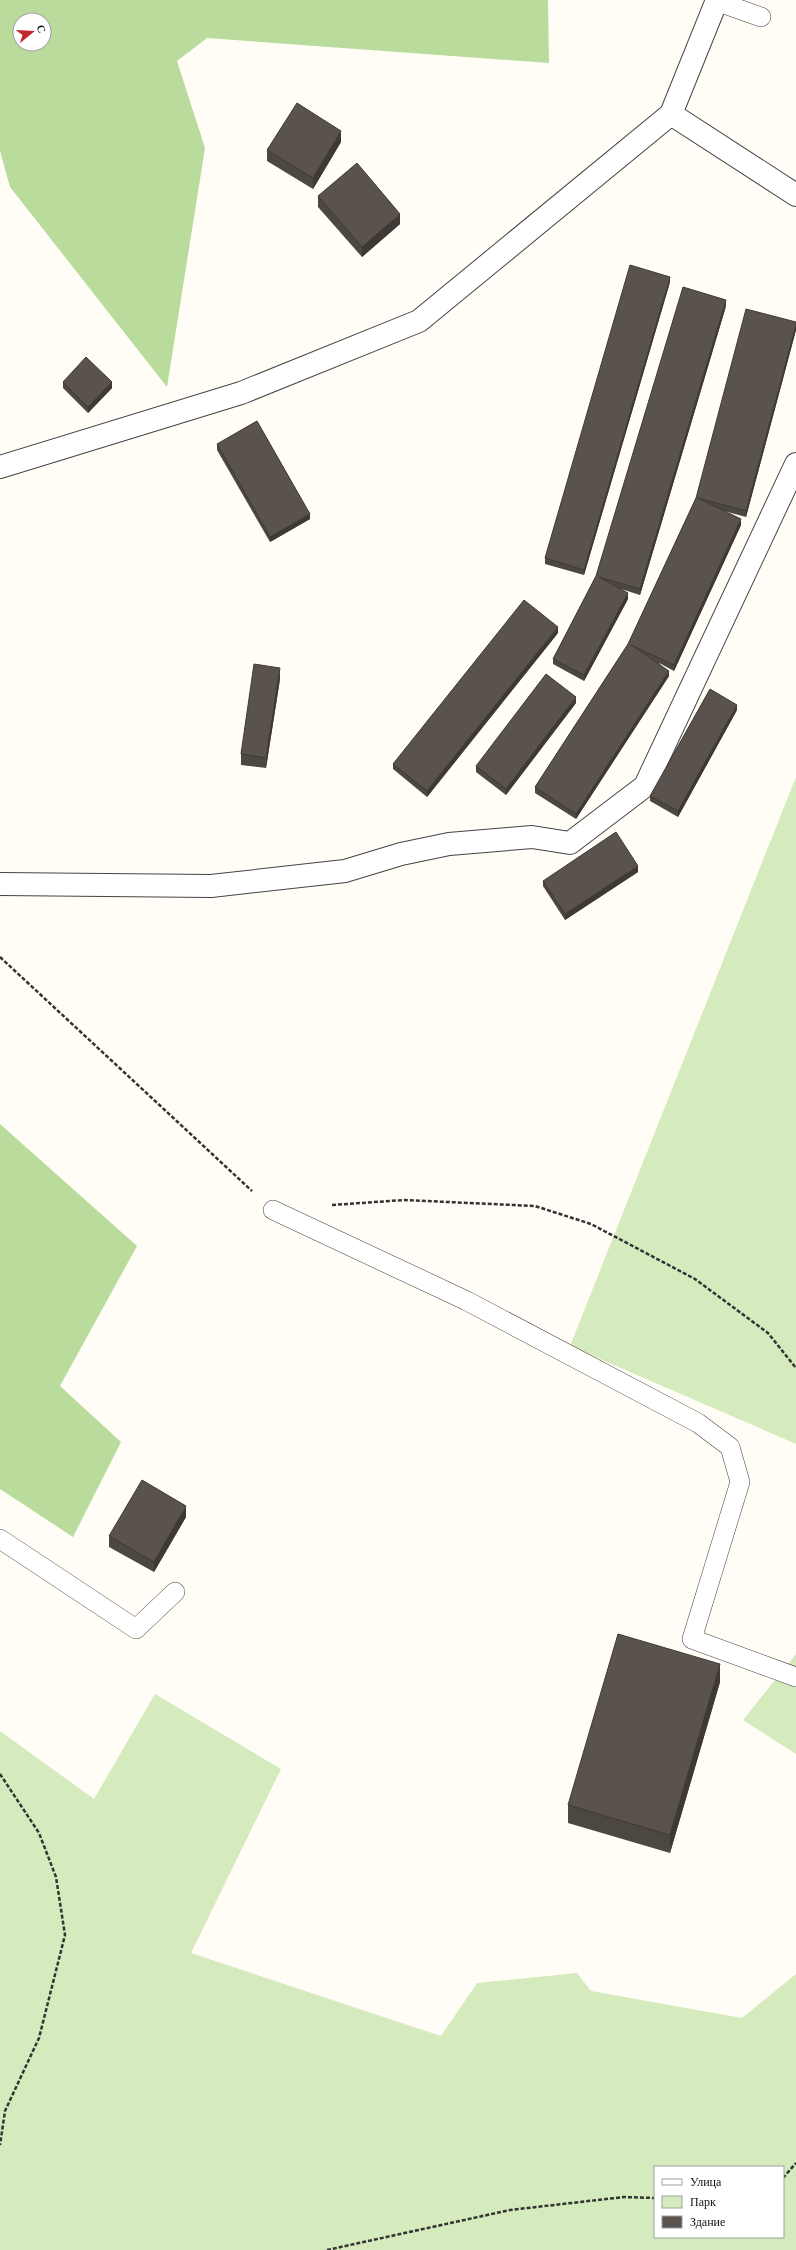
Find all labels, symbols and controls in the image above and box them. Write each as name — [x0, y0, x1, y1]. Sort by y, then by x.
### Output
north arrow — [12, 12, 52, 52]
text: С — [35, 23, 48, 35]
legend — [654, 2166, 784, 2238]
text: Улица — [690, 2175, 722, 2189]
text: Парк — [690, 2195, 716, 2209]
text: Здание — [690, 2215, 725, 2229]

